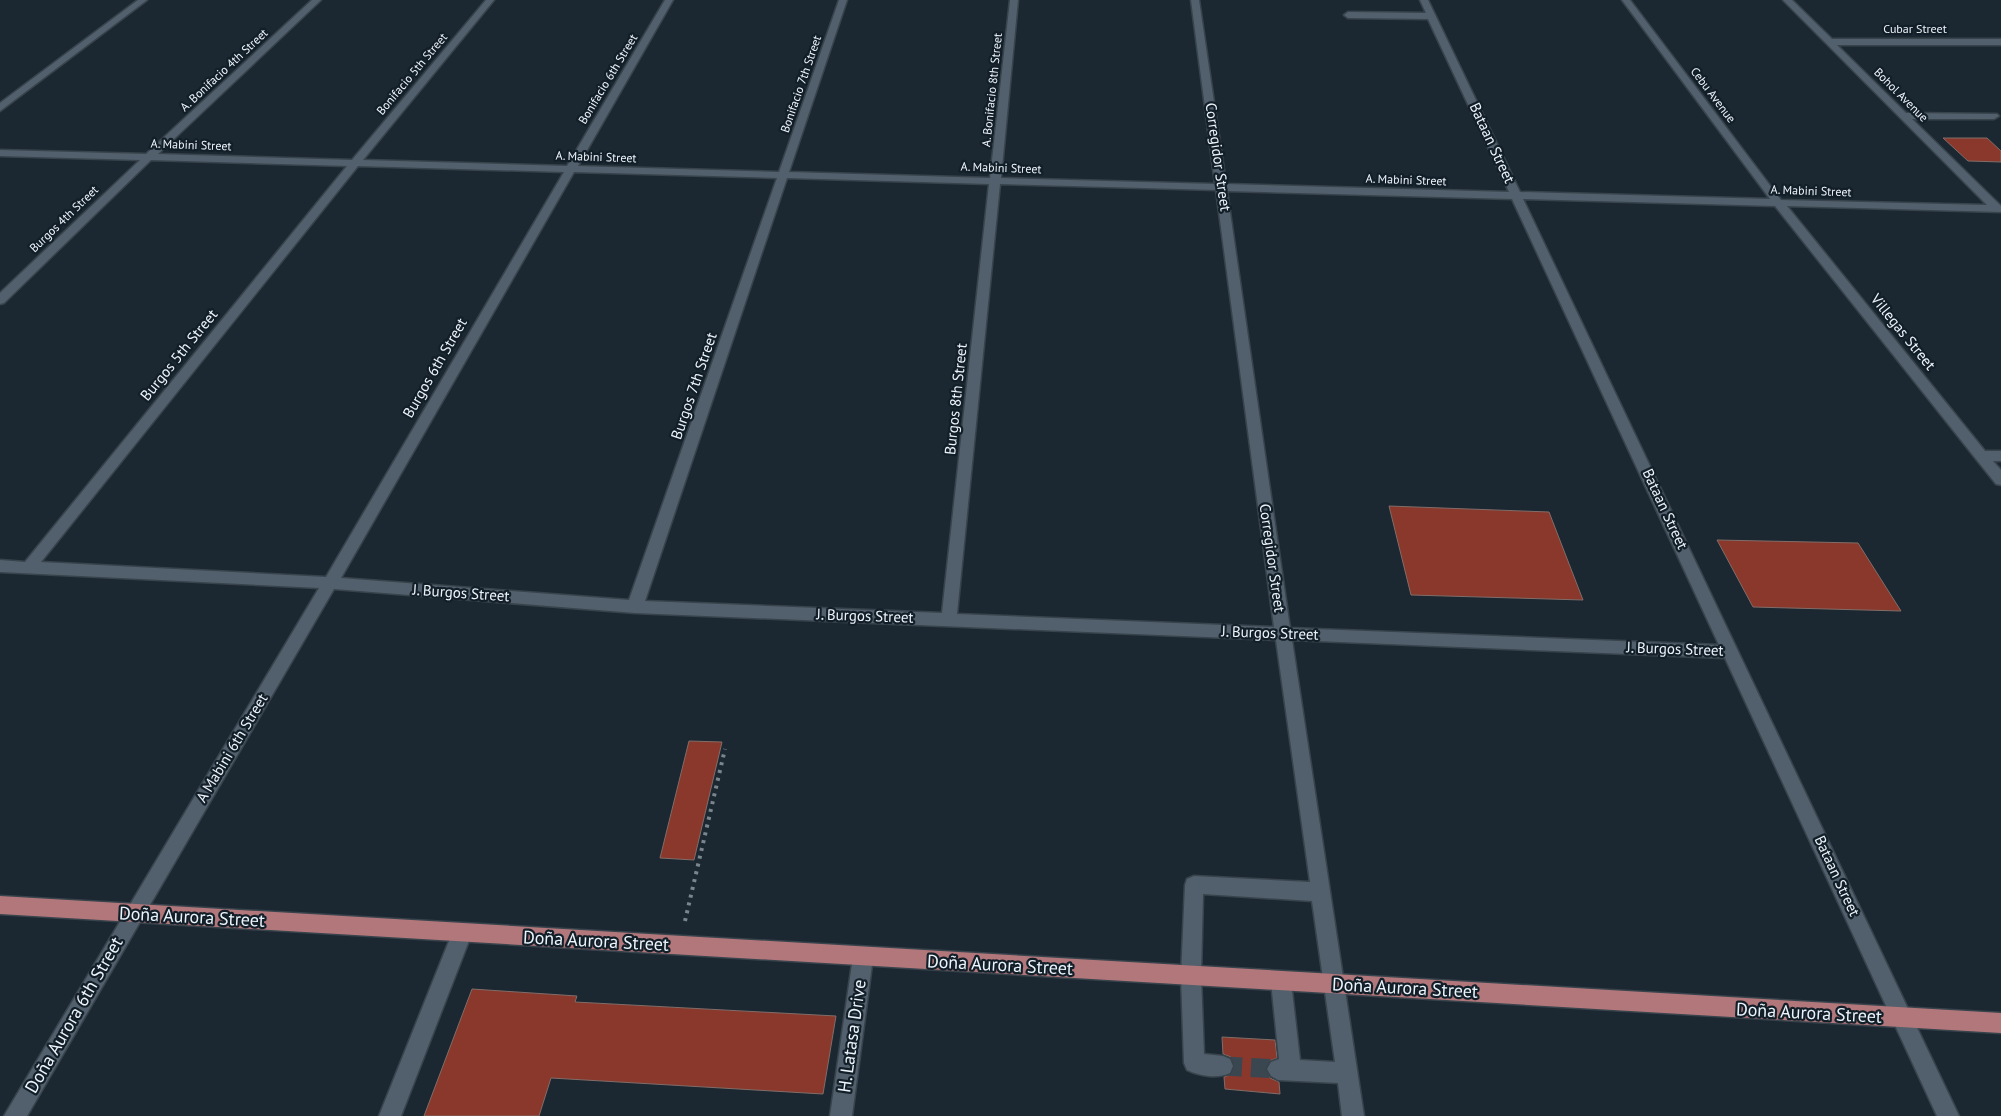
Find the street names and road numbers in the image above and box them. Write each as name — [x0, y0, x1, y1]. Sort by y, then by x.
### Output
street label: Cubar Street — [1883, 21, 1947, 36]
street label: A. Bonifacio 4th Street — [177, 25, 271, 114]
street label: Bonifacio 5th Street — [373, 30, 450, 118]
street label: Bonifacio 6th Street — [575, 31, 640, 126]
street label: A. Bonifacio 8th Street — [978, 32, 1005, 148]
street label: Bonifacio 7th Street — [777, 33, 824, 135]
street label: Cebu Avenue — [1688, 64, 1739, 125]
street label: Bohol Avenue — [1871, 65, 1931, 125]
street label: Bataan Street — [1466, 99, 1519, 186]
street label: Corregidor Street — [1201, 101, 1236, 212]
street label: A. Mabini Street — [150, 136, 232, 153]
street label: A. Mabini Street — [555, 148, 637, 165]
street label: A. Mabini Street — [960, 159, 1042, 176]
street label: A. Mabini Street — [1365, 171, 1447, 188]
street label: Burgos 4th Street — [26, 182, 101, 255]
street label: A. Mabini Street — [1770, 182, 1852, 199]
street label: Villegas Street — [1866, 289, 1940, 374]
street label: Burgos 5th Street — [136, 305, 221, 404]
street label: Burgos 6th Street — [398, 314, 471, 421]
street label: Burgos 7th Street — [666, 330, 721, 442]
street label: Burgos 8th Street — [940, 342, 971, 456]
street label: Bataan Street — [1639, 465, 1692, 552]
street label: Corregidor Street — [1255, 502, 1290, 613]
street label: J. Burgos Street — [411, 580, 510, 605]
street label: J. Burgos Street — [815, 604, 914, 627]
street label: J. Burgos Street — [1220, 621, 1319, 644]
street label: J. Burgos Street — [1625, 637, 1724, 660]
street label: A Mabini 6th Street — [192, 690, 272, 806]
street label: Bataan Street — [1811, 832, 1864, 919]
street label: Doña Aurora Street — [118, 901, 266, 932]
street label: Doña Aurora Street — [522, 925, 670, 956]
street label: Doña Aurora 6th Street — [19, 932, 128, 1097]
street label: Doña Aurora Street — [926, 949, 1074, 980]
street label: Doña Aurora Street — [1331, 972, 1479, 1003]
street label: H. Latasa Drive — [832, 978, 871, 1094]
street label: Doña Aurora Street — [1735, 997, 1883, 1028]

